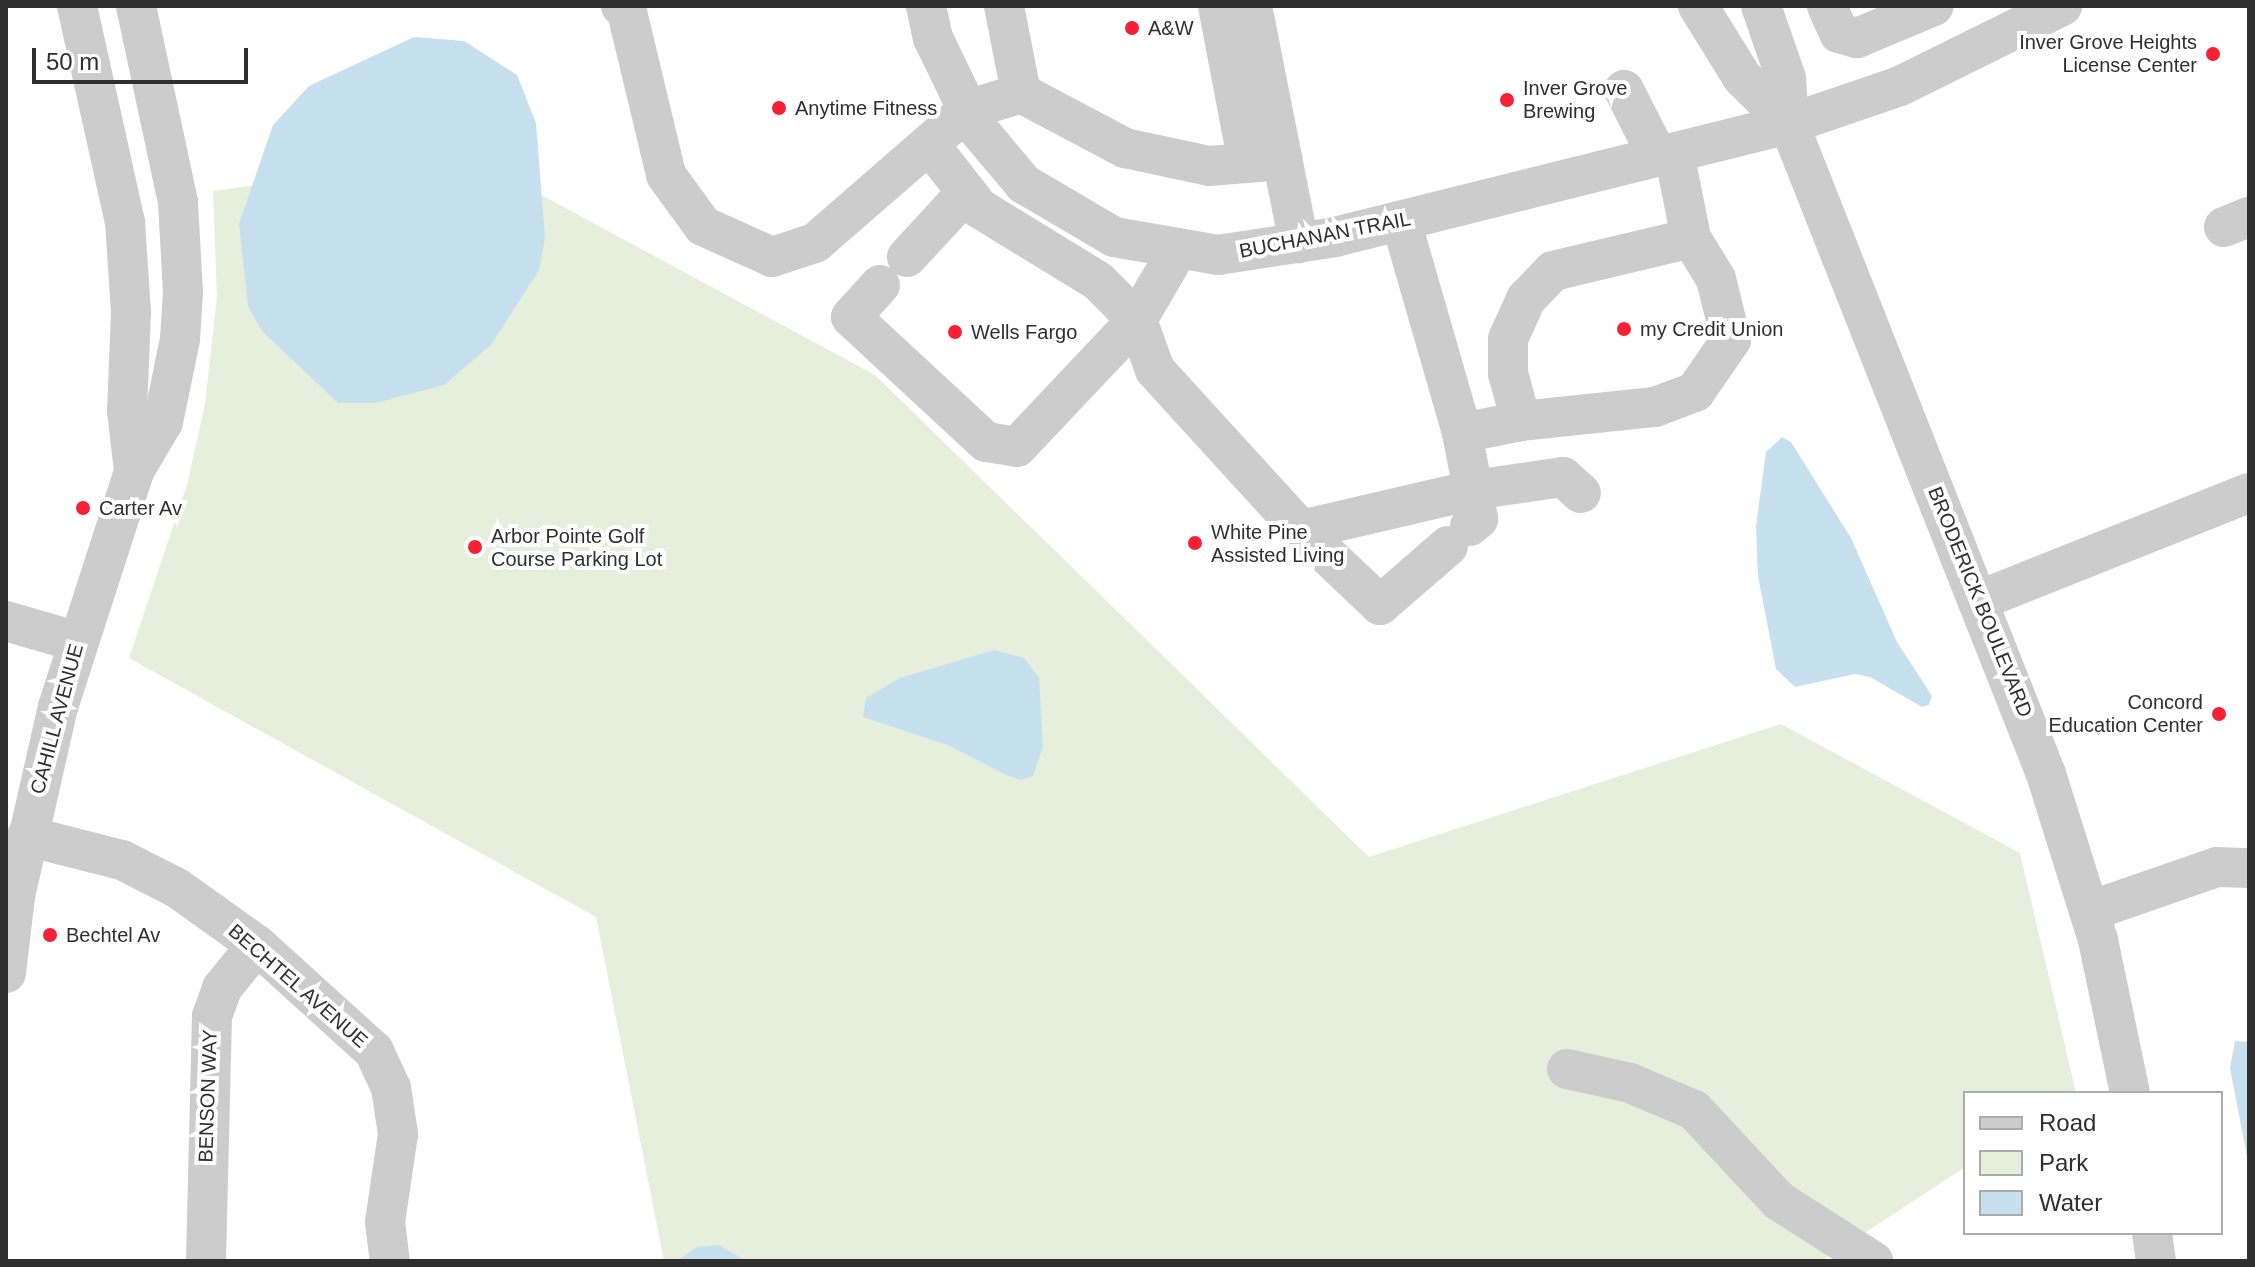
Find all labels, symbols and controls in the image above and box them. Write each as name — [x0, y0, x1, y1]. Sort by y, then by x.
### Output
place label: A&W — [1148, 16, 1194, 40]
marker: A&W — [1123, 19, 1141, 37]
place label: Inver Grove Heights License Center — [2019, 30, 2197, 77]
scale bar — [36, 32, 252, 82]
marker: Inver Grove Heights License Center — [2204, 45, 2222, 63]
text: 50 m — [46, 48, 99, 75]
place label: Inver Grove Brewing — [1523, 76, 1627, 123]
marker: Inver Grove Brewing — [1498, 91, 1516, 109]
place label: Anytime Fitness — [795, 96, 937, 120]
marker: Anytime Fitness — [770, 99, 788, 117]
street label: BUCHANAN TRAIL — [1237, 207, 1413, 263]
place label: my Credit Union — [1640, 317, 1783, 341]
place label: Wells Fargo — [971, 320, 1077, 344]
marker: my Credit Union — [1615, 320, 1633, 338]
marker: Wells Fargo — [946, 323, 964, 341]
street label: BRODERICK BOULEVARD — [1923, 483, 2037, 721]
place label: Carter Av — [99, 496, 183, 520]
marker: Carter Av — [74, 499, 92, 517]
place label: White Pine Assisted Living — [1211, 520, 1344, 567]
place label: Arbor Pointe Golf Course Parking Lot — [491, 524, 662, 571]
marker: White Pine Assisted Living — [1186, 534, 1204, 552]
marker: Arbor Pointe Golf Course Parking Lot — [466, 538, 484, 556]
street label: CAHILL AVENUE — [25, 640, 89, 798]
place label: Concord Education Center — [2048, 690, 2203, 737]
marker: Concord Education Center — [2210, 705, 2228, 723]
street label: BECHTEL AVENUE — [223, 918, 373, 1054]
place label: Bechtel Av — [66, 923, 161, 947]
marker: Bechtel Av — [41, 926, 59, 944]
street label: BENSON WAY — [194, 1029, 222, 1163]
legend — [1963, 1091, 2223, 1235]
text: Road — [2039, 1109, 2096, 1136]
text: Park — [2039, 1149, 2088, 1176]
text: Water — [2039, 1189, 2102, 1216]

